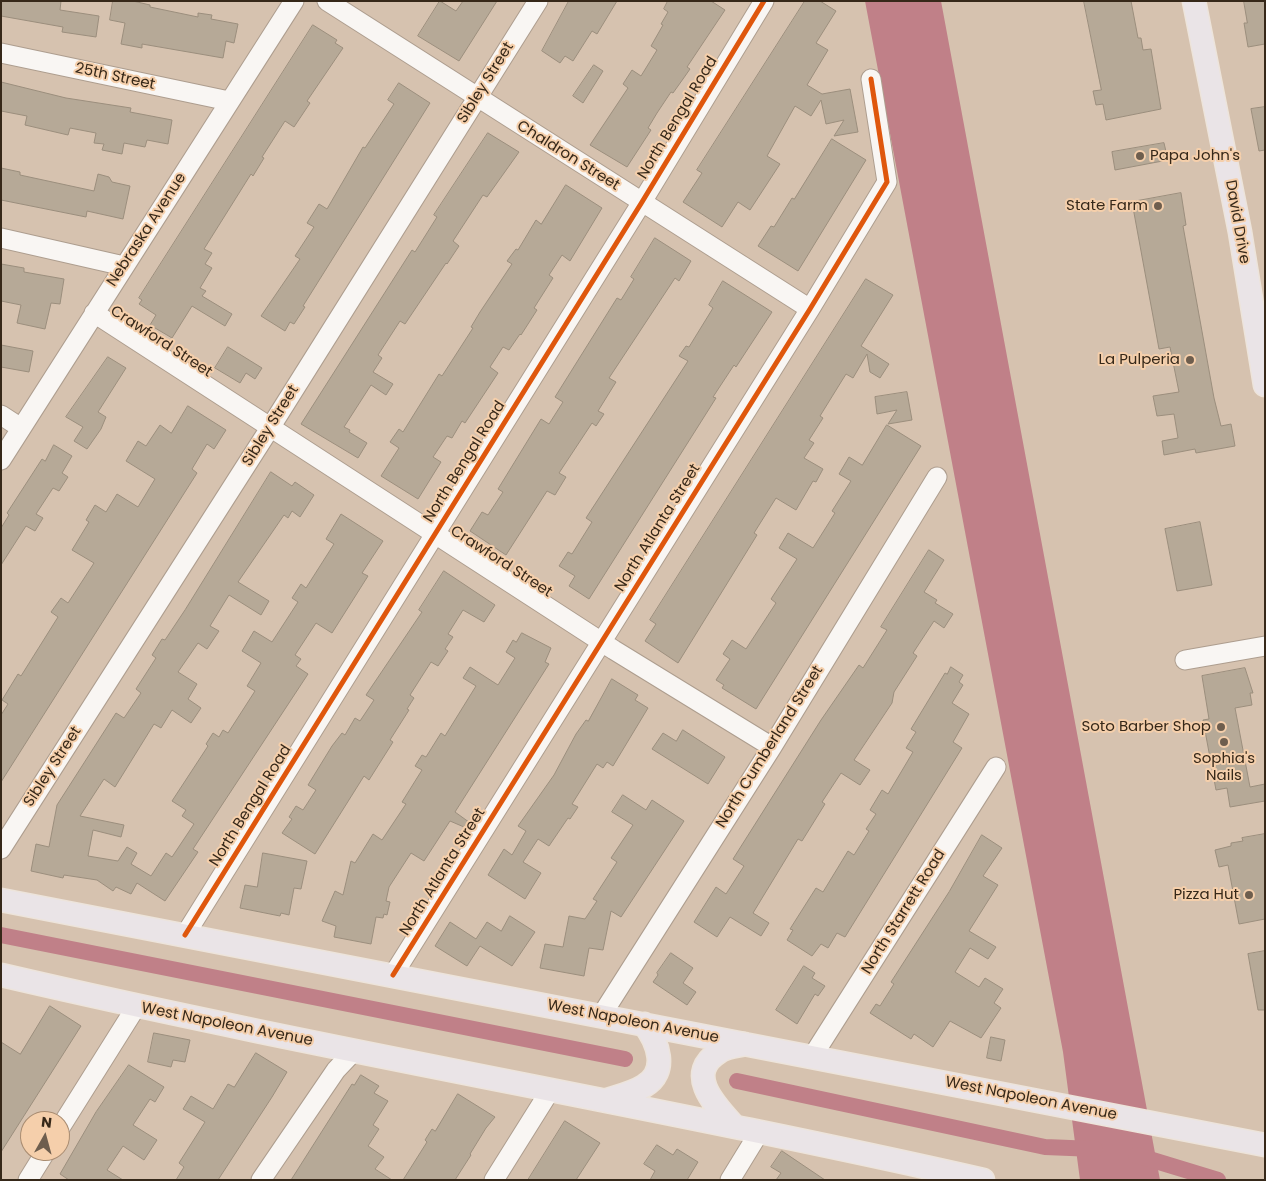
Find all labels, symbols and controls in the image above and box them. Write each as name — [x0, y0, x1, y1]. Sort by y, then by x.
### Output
street label: Sibley Street — [454, 39, 518, 127]
street label: North Bengal Road — [634, 53, 722, 183]
street label: 25th Street — [73, 60, 157, 94]
street label: Chaldron Street — [513, 117, 623, 195]
place label: Papa John's — [1150, 147, 1240, 165]
marker: Papa John's — [1134, 150, 1146, 162]
street label: Nebraska Avenue — [104, 170, 190, 290]
street label: David Drive — [1221, 179, 1253, 265]
place label: State Farm — [1066, 197, 1148, 215]
marker: State Farm — [1152, 200, 1164, 212]
street label: Crawford Street — [107, 302, 215, 382]
place label: La Pulperia — [1099, 351, 1180, 369]
marker: La Pulperia — [1184, 354, 1196, 366]
street label: Sibley Street — [239, 382, 303, 470]
street label: North Bengal Road — [420, 398, 510, 526]
street label: North Atlanta Street — [611, 461, 705, 595]
street label: Crawford Street — [447, 522, 555, 602]
street label: North Cumberland Street — [713, 663, 827, 831]
place label: Soto Barber Shop — [1081, 718, 1211, 736]
marker: Soto Barber Shop — [1215, 721, 1227, 733]
street label: Sibley Street — [20, 724, 86, 810]
marker: Sophia's Nails — [1218, 736, 1230, 748]
street label: North Bengal Road — [206, 742, 296, 870]
place label: Sophia's Nails — [1193, 750, 1255, 785]
street label: North Atlanta Street — [396, 805, 490, 939]
street label: North Starrett Road — [858, 846, 950, 978]
place label: Pizza Hut — [1173, 886, 1239, 904]
marker: Pizza Hut — [1243, 889, 1255, 901]
street label: West Napoleon Avenue — [546, 997, 720, 1047]
street label: West Napoleon Avenue — [140, 1000, 314, 1050]
street label: West Napoleon Avenue — [944, 1074, 1118, 1124]
north arrow — [20, 1111, 70, 1161]
text: N — [40, 1112, 53, 1133]

